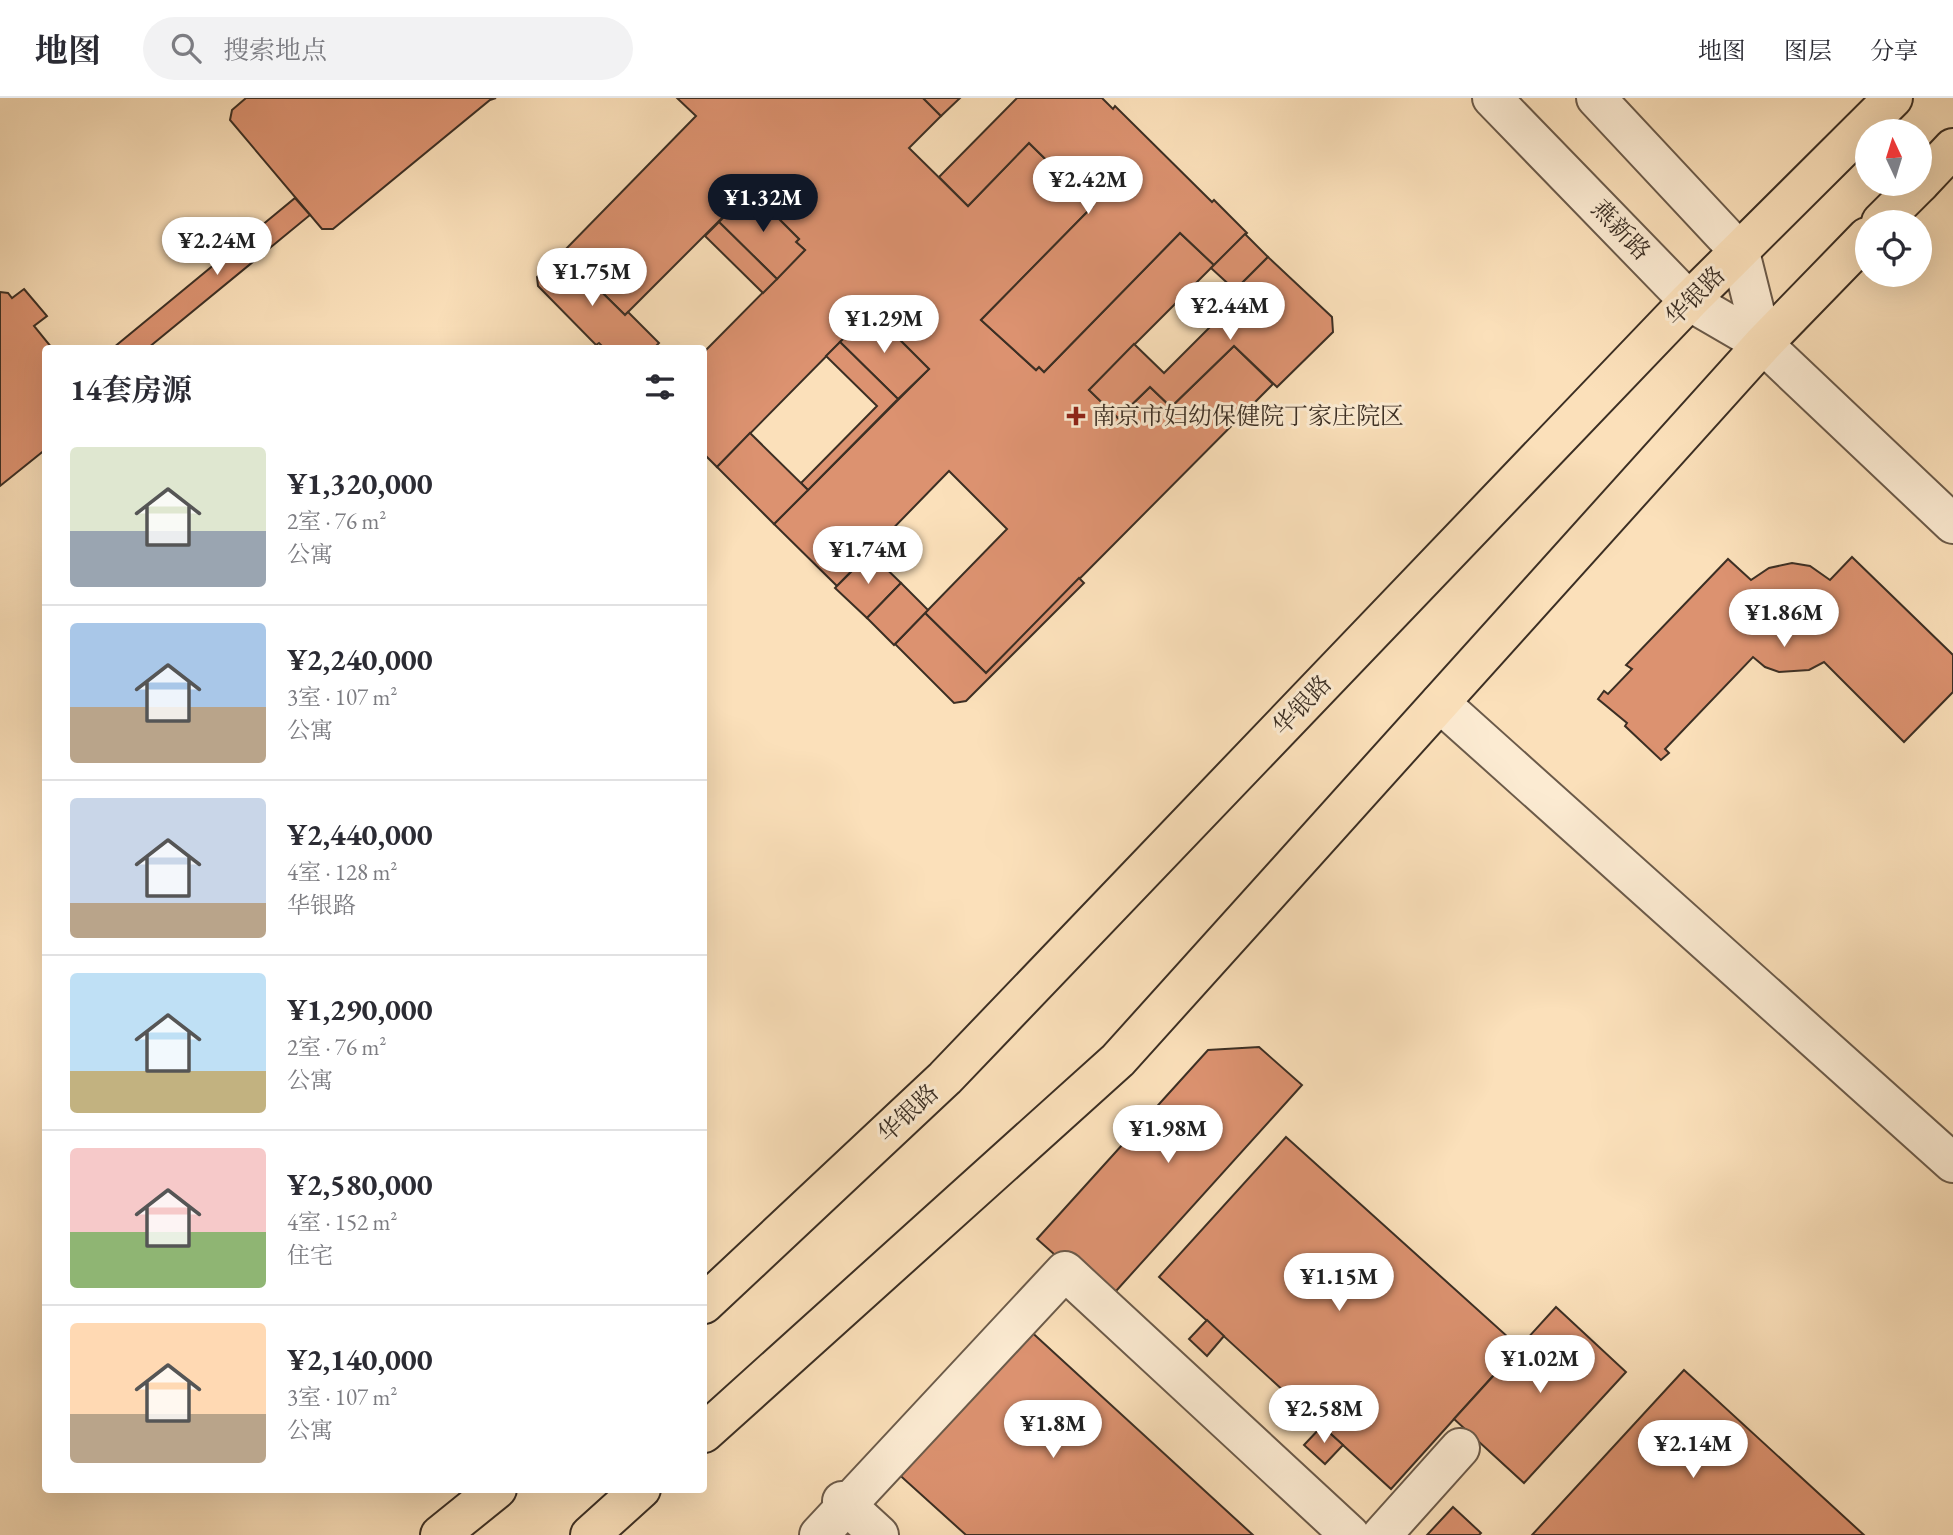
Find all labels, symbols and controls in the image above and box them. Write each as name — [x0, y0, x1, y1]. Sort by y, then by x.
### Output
search box — [143, 17, 633, 80]
text: 地图 — [35, 29, 101, 72]
icon: search — [167, 29, 205, 67]
text: 搜索地点 — [223, 33, 327, 67]
text: 地图 — [1698, 35, 1746, 66]
text: 图层 — [1784, 35, 1832, 66]
text: 分享 — [1870, 35, 1918, 66]
north arrow — [1855, 119, 1932, 196]
map controls — [1855, 119, 1932, 287]
pin: ¥2.42M — [1031, 156, 1145, 216]
text: ¥2.42M — [1049, 164, 1127, 194]
pin: ¥1.32M — [706, 174, 820, 234]
text: ¥1.32M — [724, 182, 802, 212]
street label: 燕新路 — [1585, 193, 1658, 266]
button: locate — [1855, 210, 1932, 287]
pin: ¥2.24M — [160, 218, 274, 277]
text: ¥2.24M — [178, 225, 256, 255]
pin: ¥1.75M — [535, 248, 649, 308]
text: ¥1.75M — [553, 256, 631, 286]
street label: 华银路 — [1658, 259, 1731, 332]
pin: ¥2.44M — [1173, 282, 1287, 342]
text: ¥2.44M — [1191, 290, 1269, 320]
pin: ¥1.29M — [827, 296, 941, 355]
text: ¥1.29M — [845, 303, 923, 333]
icon: filters — [641, 368, 679, 406]
text: 14套房源 — [70, 370, 192, 409]
place label: 南京市妇幼保健院丁家庄院区 — [1092, 400, 1404, 431]
marker: 南京市妇幼保健院丁家庄院区 — [1066, 406, 1086, 426]
text: ¥1,320,000 — [287, 464, 433, 503]
icon: home — [126, 475, 210, 559]
text: 2室 · 76 m² — [287, 506, 386, 536]
pin: ¥1.74M — [811, 526, 925, 586]
text: ¥1.74M — [829, 534, 907, 564]
text: 公寓 — [287, 539, 333, 569]
pin: ¥1.86M — [1727, 589, 1841, 649]
text: ¥1.86M — [1745, 597, 1823, 627]
text: ¥2,240,000 — [287, 640, 433, 679]
icon: home — [126, 651, 210, 735]
street label: 华银路 — [1265, 668, 1338, 741]
text: 3室 · 107 m² — [287, 682, 397, 712]
text: 公寓 — [287, 715, 333, 745]
text: ¥2,440,000 — [287, 815, 433, 854]
icon: home — [126, 826, 210, 910]
text: 4室 · 128 m² — [287, 857, 397, 887]
text: 华银路 — [287, 890, 356, 920]
text: ¥1,290,000 — [287, 990, 433, 1029]
icon: home — [126, 1001, 210, 1085]
text: 2室 · 76 m² — [287, 1032, 386, 1062]
text: 公寓 — [287, 1065, 333, 1095]
street label: 华银路 — [871, 1077, 945, 1149]
pin: ¥1.98M — [1111, 1105, 1225, 1165]
text: ¥1.98M — [1129, 1113, 1207, 1143]
text: ¥2,580,000 — [287, 1165, 433, 1204]
icon: home — [126, 1176, 210, 1260]
text: 4室 · 152 m² — [287, 1207, 397, 1237]
text: 住宅 — [287, 1240, 333, 1270]
pin: ¥1.15M — [1282, 1254, 1396, 1313]
text: ¥1.15M — [1300, 1261, 1378, 1291]
pin: ¥1.02M — [1483, 1336, 1597, 1395]
text: ¥2,140,000 — [287, 1340, 433, 1379]
text: ¥1.02M — [1501, 1343, 1579, 1373]
icon: home — [126, 1351, 210, 1435]
text: 3室 · 107 m² — [287, 1382, 397, 1412]
pin: ¥2.58M — [1267, 1386, 1381, 1445]
text: ¥2.58M — [1285, 1393, 1363, 1423]
pin: ¥1.8M — [1004, 1400, 1102, 1460]
text: ¥1.8M — [1020, 1408, 1086, 1438]
text: 公寓 — [287, 1415, 333, 1445]
pin: ¥2.14M — [1636, 1420, 1750, 1480]
text: ¥2.14M — [1654, 1428, 1732, 1458]

